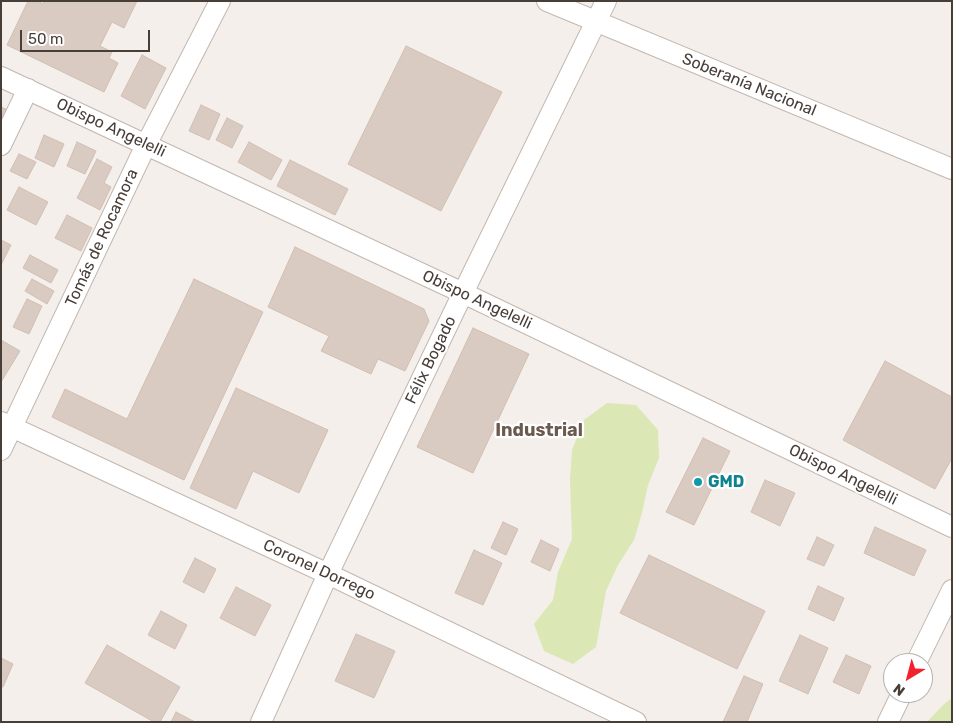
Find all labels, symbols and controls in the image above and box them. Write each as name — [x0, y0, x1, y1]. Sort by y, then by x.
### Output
scale bar — [22, 20, 152, 52]
text: 50 m — [28, 30, 63, 48]
street label: Soberanía Nacional — [679, 49, 819, 121]
street label: Obispo Angelelli — [53, 94, 169, 162]
street label: Tomás de Rocamora — [62, 166, 142, 310]
street label: Obispo Angelelli — [419, 266, 535, 334]
street label: Félix Bogado — [401, 313, 461, 407]
district label: Industrial — [495, 420, 583, 442]
street label: Obispo Angelelli — [786, 440, 900, 510]
place label: GMD — [708, 472, 744, 492]
marker: GMD — [692, 476, 704, 488]
street label: Coronel Dorrego — [260, 536, 378, 604]
north arrow — [883, 653, 933, 703]
text: N — [890, 680, 908, 699]

